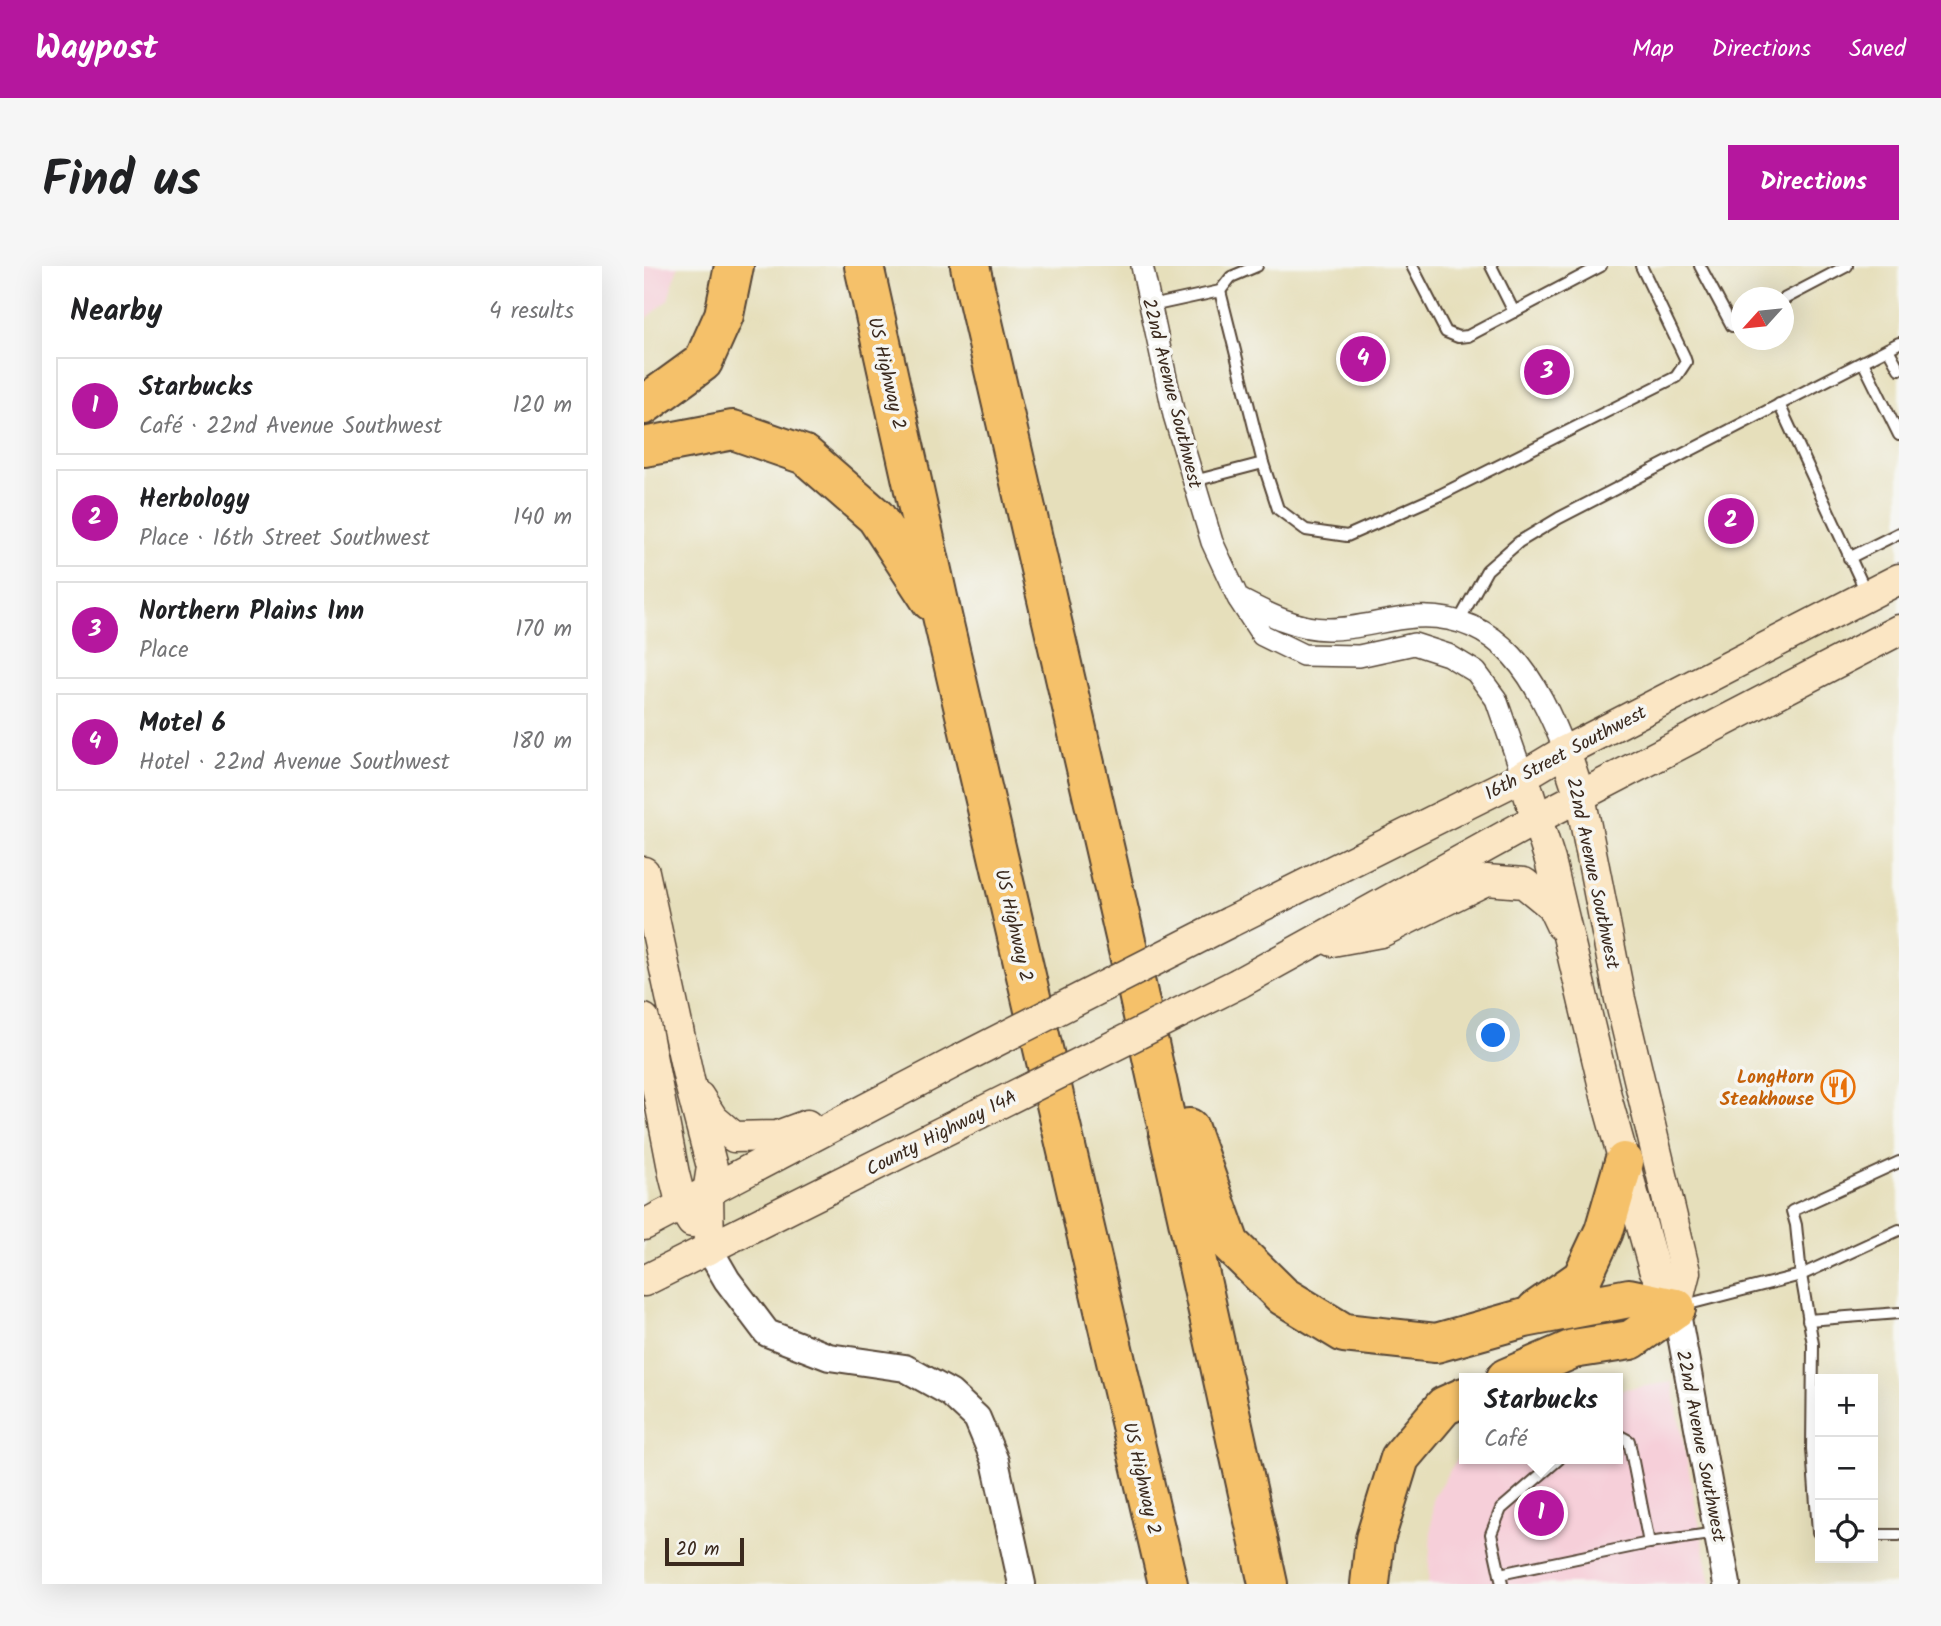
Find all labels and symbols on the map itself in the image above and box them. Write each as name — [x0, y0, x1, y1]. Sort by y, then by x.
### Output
north arrow — [1731, 287, 1794, 350]
street label: 22nd Avenue Southwest — [1133, 295, 1209, 492]
street label: US Highway 2 — [859, 314, 914, 433]
pin: 4 — [1340, 333, 1386, 385]
pin: 3 — [1524, 346, 1570, 398]
pin: 2 — [1708, 495, 1754, 547]
street label: 16th Street Southwest — [1480, 698, 1653, 809]
street label: 22nd Avenue Southwest — [1557, 775, 1627, 973]
street label: US Highway 2 — [986, 866, 1041, 985]
your location — [1476, 1018, 1510, 1052]
place label: LongHorn Steakhouse — [1720, 1063, 1814, 1115]
restaurant icon: LongHorn Steakhouse — [1819, 1068, 1857, 1106]
street label: County Highway 14A — [861, 1083, 1023, 1185]
street label: 22nd Avenue Southwest — [1667, 1348, 1733, 1546]
street label: US Highway 2 — [1114, 1419, 1169, 1538]
pin: 1 — [1518, 1487, 1564, 1539]
scale bar — [665, 1535, 744, 1567]

